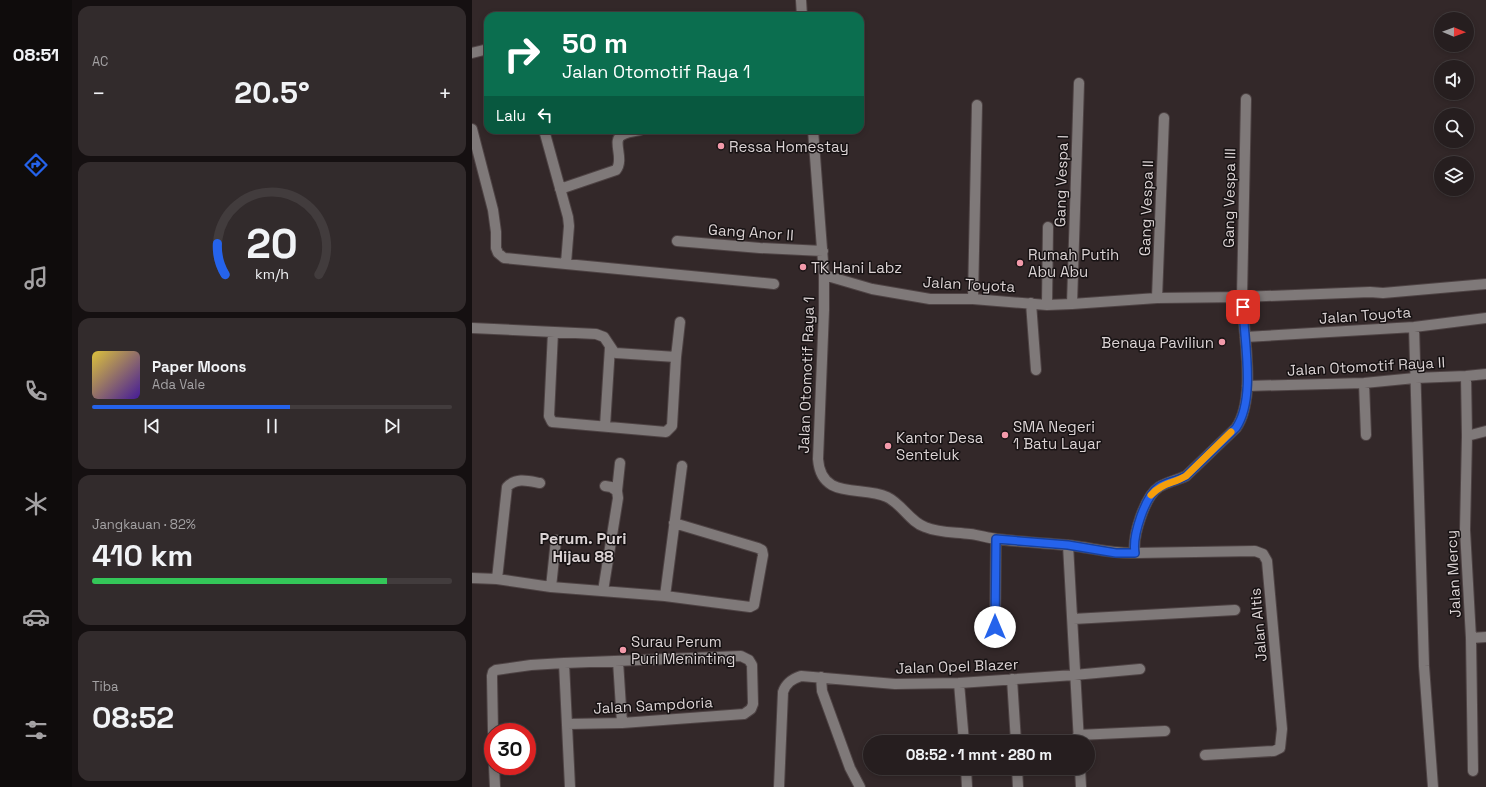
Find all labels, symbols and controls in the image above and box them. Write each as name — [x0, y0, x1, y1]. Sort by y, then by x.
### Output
north arrow — [1434, 12, 1474, 52]
map controls — [1434, 12, 1474, 196]
text: 50 m — [562, 25, 628, 61]
icon: right — [496, 28, 548, 80]
text: 08:51 — [13, 43, 59, 66]
text: AC — [92, 53, 108, 70]
text: Jalan Otomotif Raya 1 — [562, 60, 751, 83]
button: sound — [1434, 60, 1474, 100]
text: 20.5° — [234, 73, 310, 112]
text: − — [92, 79, 106, 107]
text: + — [438, 79, 452, 107]
icon: left — [534, 104, 556, 126]
text: Lalu — [496, 106, 526, 125]
button: search — [1434, 108, 1474, 148]
street label: Gang Vespa I — [1050, 135, 1072, 227]
place label: Ressa Homestay — [729, 137, 849, 156]
marker: Ressa Homestay — [716, 141, 726, 151]
street label: Gang Vespa III — [1219, 148, 1239, 248]
icon: directions — [22, 151, 50, 179]
button: layers — [1434, 156, 1474, 196]
street label: Gang Vespa II — [1135, 160, 1157, 256]
text: 20 — [246, 217, 298, 270]
street label: Gang Anor II — [708, 220, 794, 244]
place label: Rumah Putih Abu Abu — [1028, 245, 1119, 281]
place label: TK Hani Labz — [811, 258, 902, 277]
marker: Rumah Putih Abu Abu — [1015, 258, 1025, 268]
marker: TK Hani Labz — [798, 262, 808, 272]
icon: music — [22, 264, 50, 292]
text: km/h — [255, 265, 289, 283]
street label: Jalan Toyota — [922, 272, 1016, 296]
pin — [1226, 290, 1260, 324]
street label: Jalan Otomotif Raya 1 — [794, 296, 818, 454]
icon: arrive — [1232, 296, 1254, 318]
street label: Jalan Toyota — [1318, 302, 1412, 328]
place label: Benaya Paviliun — [1101, 333, 1214, 352]
marker: Benaya Paviliun — [1217, 337, 1227, 347]
street label: Jalan Otomotif Raya II — [1286, 352, 1446, 380]
text: Paper Moons — [152, 357, 246, 376]
text: Ada Vale — [152, 376, 205, 393]
icon: phone — [22, 377, 50, 405]
icon: previous — [141, 415, 163, 437]
icon: pause — [261, 415, 283, 437]
icon: next — [381, 415, 403, 437]
place label: SMA Negeri 1 Batu Layar — [1013, 417, 1102, 453]
place label: Kantor Desa Senteluk — [896, 428, 984, 464]
marker: SMA Negeri 1 Batu Layar — [1000, 430, 1010, 440]
marker: Kantor Desa Senteluk — [883, 441, 893, 451]
icon: climate — [22, 490, 50, 518]
text: Jangkauan · 82% — [92, 516, 196, 533]
district label: Perum. Puri Hijau 88 — [539, 528, 627, 567]
street label: Jalan Mercy — [1441, 530, 1465, 618]
text: 410 km — [92, 536, 193, 575]
street label: Jalan Altis — [1245, 587, 1271, 663]
icon: car — [22, 603, 50, 631]
position arrow — [974, 606, 1016, 648]
place label: Surau Perum Puri Meninting — [631, 632, 736, 668]
marker: Surau Perum Puri Meninting — [618, 645, 628, 655]
street label: Jalan Opel Blazer — [895, 654, 1019, 678]
text: Tiba — [92, 678, 119, 695]
street label: Jalan Sampdoria — [593, 692, 714, 718]
text: 08:52 — [92, 698, 174, 737]
icon: filters — [22, 716, 50, 744]
speed limit sign: 30 — [484, 723, 536, 775]
text: 08:52 · 1 mnt · 280 m — [906, 745, 1052, 764]

